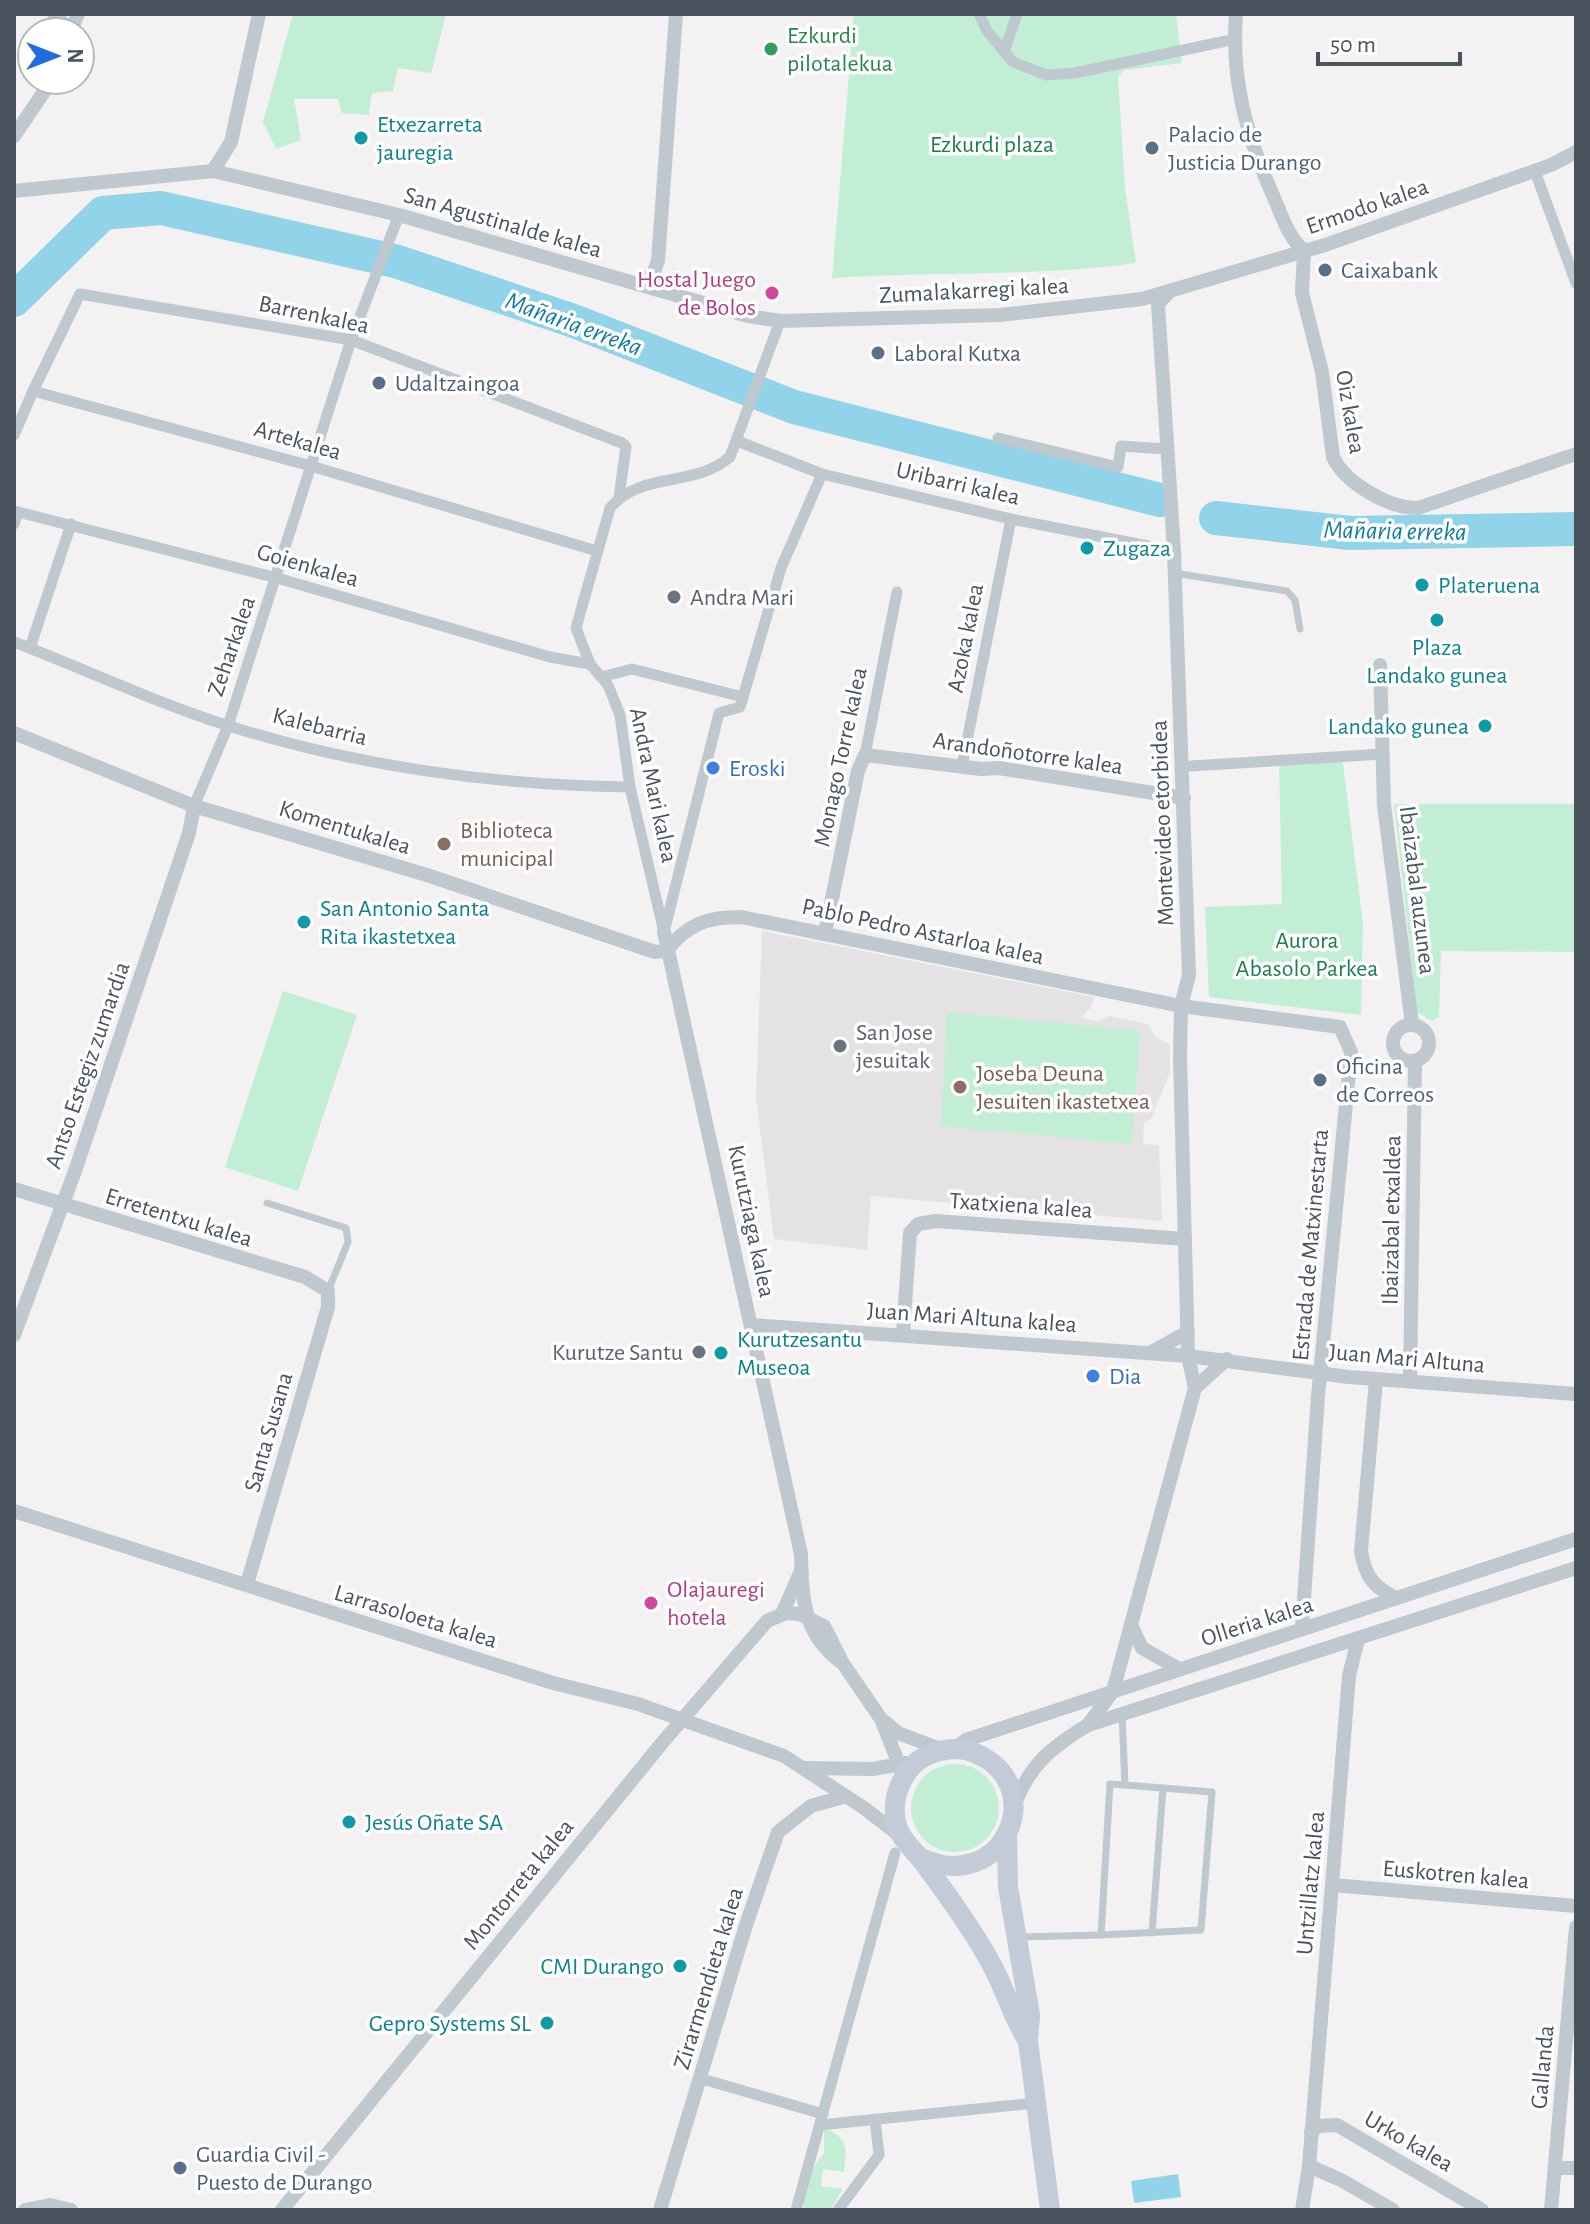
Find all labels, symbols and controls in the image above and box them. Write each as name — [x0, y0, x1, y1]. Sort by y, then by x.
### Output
north arrow — [16, 16, 96, 96]
scale bar — [1318, 16, 1460, 66]
place label: Ezkurdi pilotalekua — [787, 24, 893, 76]
text: 50 m — [1330, 33, 1376, 57]
marker: Ezkurdi pilotalekua — [762, 40, 780, 58]
text: N — [64, 48, 86, 64]
place label: Etxezarreta jauregia — [377, 113, 483, 165]
place label: Palacio de Justicia Durango — [1168, 123, 1322, 175]
marker: Etxezarreta jauregia — [352, 129, 370, 147]
park label: Ezkurdi plaza — [930, 133, 1054, 157]
marker: Palacio de Justicia Durango — [1143, 139, 1161, 157]
street label: Ermodo kalea — [1303, 175, 1432, 239]
street label: San Agustinalde kalea — [401, 183, 604, 263]
place label: Caixabank — [1341, 259, 1438, 283]
marker: Caixabank — [1316, 261, 1334, 279]
place label: Hostal Juego de Bolos — [637, 268, 756, 320]
street label: Zumalakarregi kalea — [878, 274, 1070, 308]
marker: Hostal Juego de Bolos — [763, 284, 781, 302]
water label: Mañaria erreka — [502, 287, 645, 361]
street label: Barrenkalea — [256, 292, 371, 338]
place label: Laboral Kutxa — [894, 342, 1021, 366]
marker: Laboral Kutxa — [869, 344, 887, 362]
street label: Oiz kalea — [1331, 368, 1369, 456]
place label: Udaltzaingoa — [395, 372, 520, 396]
marker: Udaltzaingoa — [370, 374, 388, 392]
street label: Artekalea — [251, 417, 344, 465]
street label: Uribarri kalea — [894, 458, 1022, 510]
water label: Mañaria erreka — [1323, 517, 1467, 545]
place label: Zugaza — [1103, 537, 1171, 561]
marker: Zugaza — [1078, 539, 1096, 557]
street label: Goienkalea — [254, 540, 361, 592]
place label: Plateruena — [1438, 574, 1540, 598]
marker: Plateruena — [1413, 576, 1431, 594]
street label: Azoka kalea — [944, 582, 988, 695]
place label: Andra Mari — [690, 586, 794, 610]
marker: Andra Mari — [665, 588, 683, 606]
street label: Zeharkalea — [204, 593, 260, 699]
marker: Plaza Landako gunea — [1428, 611, 1446, 629]
place label: Plaza Landako gunea — [1366, 636, 1508, 688]
street label: Monago Torre kalea — [810, 665, 872, 849]
street label: Kalebarria — [270, 704, 370, 750]
street label: Andra Mari kalea — [625, 706, 681, 865]
place label: Landako gunea — [1328, 715, 1469, 739]
marker: Landako gunea — [1476, 717, 1494, 735]
street label: Montevideo etorbidea — [1147, 719, 1179, 927]
street label: Arandoñotorre kalea — [931, 729, 1124, 779]
place label: Eroski — [729, 757, 785, 781]
marker: Eroski — [704, 759, 722, 777]
street label: Komentukalea — [276, 797, 413, 859]
street label: Ibaizabal auzunea — [1395, 804, 1439, 976]
place label: Biblioteca municipal — [460, 819, 554, 871]
marker: Biblioteca municipal — [435, 835, 453, 853]
street label: Pablo Pedro Astarloa kalea — [800, 895, 1046, 969]
place label: San Antonio Santa Rita ikastetxea — [320, 897, 490, 949]
marker: San Antonio Santa Rita ikastetxea — [295, 913, 313, 931]
park label: Aurora Abasolo Parkea — [1236, 929, 1378, 981]
street label: Antso Estegiz zumardia — [41, 959, 135, 1172]
place label: San Jose jesuitak — [856, 1021, 933, 1073]
marker: San Jose jesuitak — [831, 1037, 849, 1055]
place label: Oficina de Correos — [1336, 1055, 1434, 1107]
place label: Joseba Deuna Jesuiten ikastetxea — [976, 1062, 1150, 1114]
marker: Oficina de Correos — [1311, 1071, 1329, 1089]
marker: Joseba Deuna Jesuiten ikastetxea — [951, 1078, 969, 1096]
street label: Estrada de Matxinestarta — [1289, 1128, 1333, 1362]
street label: Ibaizabal etxaldea — [1379, 1135, 1405, 1305]
street label: Kurutziaga kalea — [723, 1143, 779, 1300]
street label: Erretentxu kalea — [102, 1184, 255, 1252]
street label: Txatxiena kalea — [948, 1189, 1093, 1223]
street label: Juan Mari Altuna kalea — [866, 1299, 1078, 1337]
place label: Kurutzesantu Museoa — [737, 1328, 862, 1380]
street label: Juan Mari Altuna — [1328, 1340, 1486, 1378]
place label: Kurutze Santu — [552, 1341, 683, 1365]
marker: Kurutze Santu — [690, 1343, 708, 1361]
marker: Kurutzesantu Museoa — [712, 1344, 730, 1362]
place label: Dia — [1109, 1365, 1141, 1389]
marker: Dia — [1084, 1367, 1102, 1385]
street label: Santa Susana — [240, 1370, 298, 1495]
place label: Olajauregi hotela — [667, 1578, 765, 1630]
street label: Larrasoloeta kalea — [331, 1581, 500, 1653]
street label: Olleria kalea — [1198, 1593, 1316, 1651]
marker: Olajauregi hotela — [642, 1594, 660, 1612]
street label: Untzillatz kalea — [1293, 1810, 1329, 1956]
place label: Jesús Oñate SA — [365, 1811, 503, 1835]
marker: Jesús Oñate SA — [340, 1813, 358, 1831]
street label: Montorreta kalea — [459, 1815, 578, 1954]
street label: Euskotren kalea — [1382, 1857, 1530, 1893]
street label: Zirarmendieta kalea — [670, 1884, 748, 2072]
place label: CMI Durango — [540, 1955, 664, 1979]
marker: CMI Durango — [671, 1957, 689, 1975]
place label: Gepro Systems SL — [369, 2012, 531, 2036]
marker: Gepro Systems SL — [538, 2014, 556, 2032]
street label: Gallanda — [1527, 2024, 1559, 2110]
street label: Urko kalea — [1360, 2107, 1457, 2177]
place label: Guardia Civil - Puesto de Durango — [196, 2143, 373, 2195]
marker: Guardia Civil - Puesto de Durango — [171, 2159, 189, 2177]

